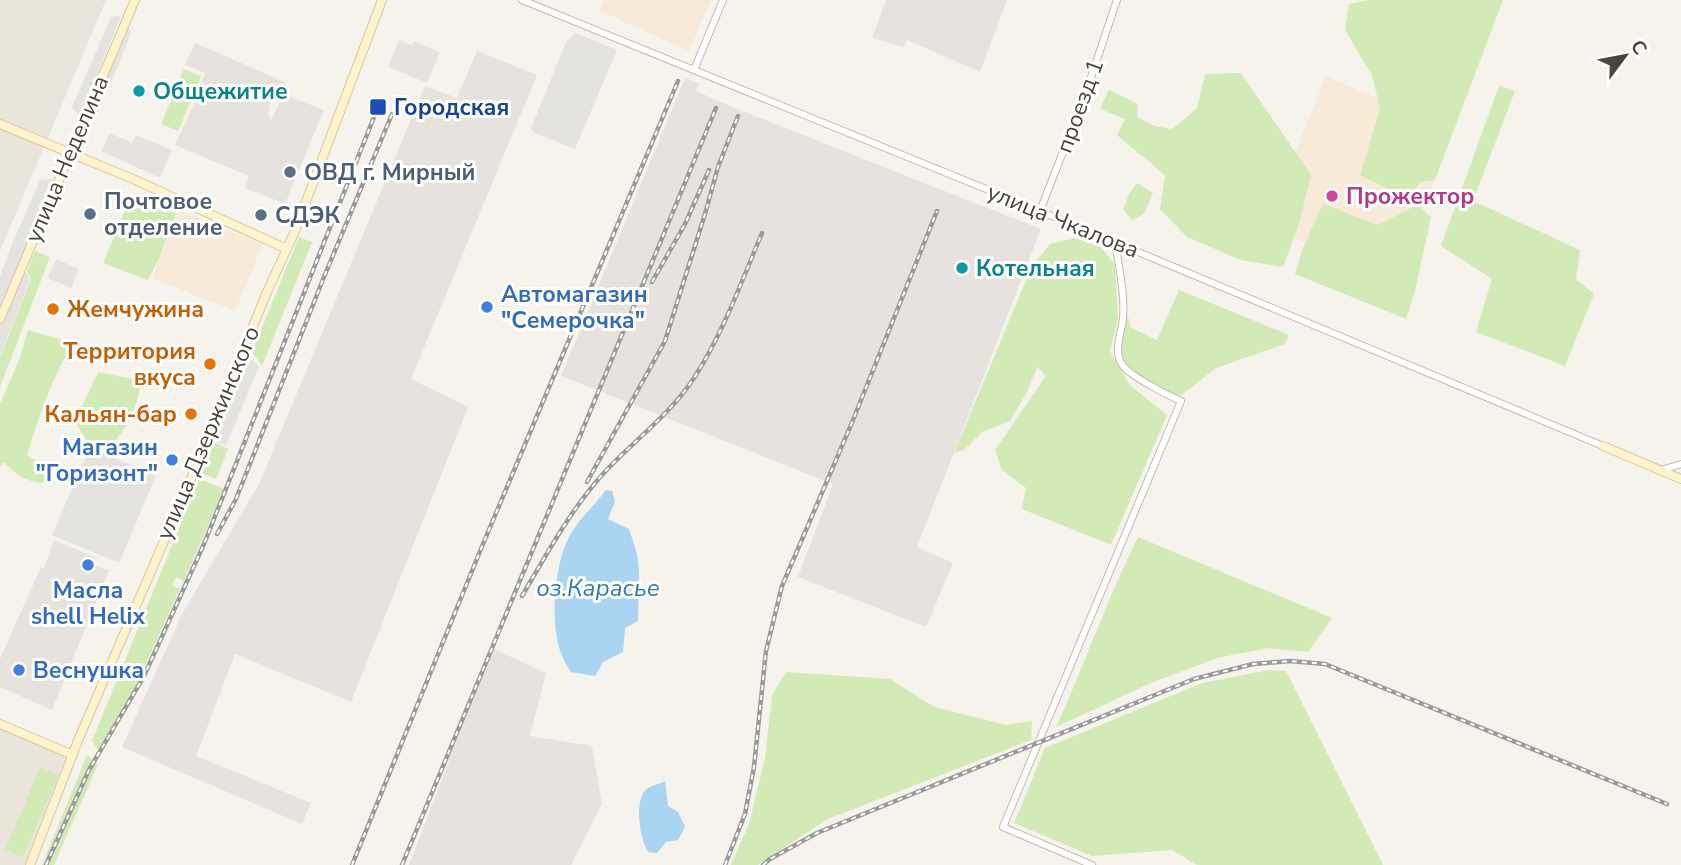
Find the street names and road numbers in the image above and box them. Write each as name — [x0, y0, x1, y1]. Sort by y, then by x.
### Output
street label: проезд 1 — [1049, 55, 1111, 157]
street label: улица Неделина — [18, 71, 116, 247]
street label: улица Чкалова — [982, 176, 1144, 266]
street label: улица Дзержинского — [149, 321, 267, 545]

